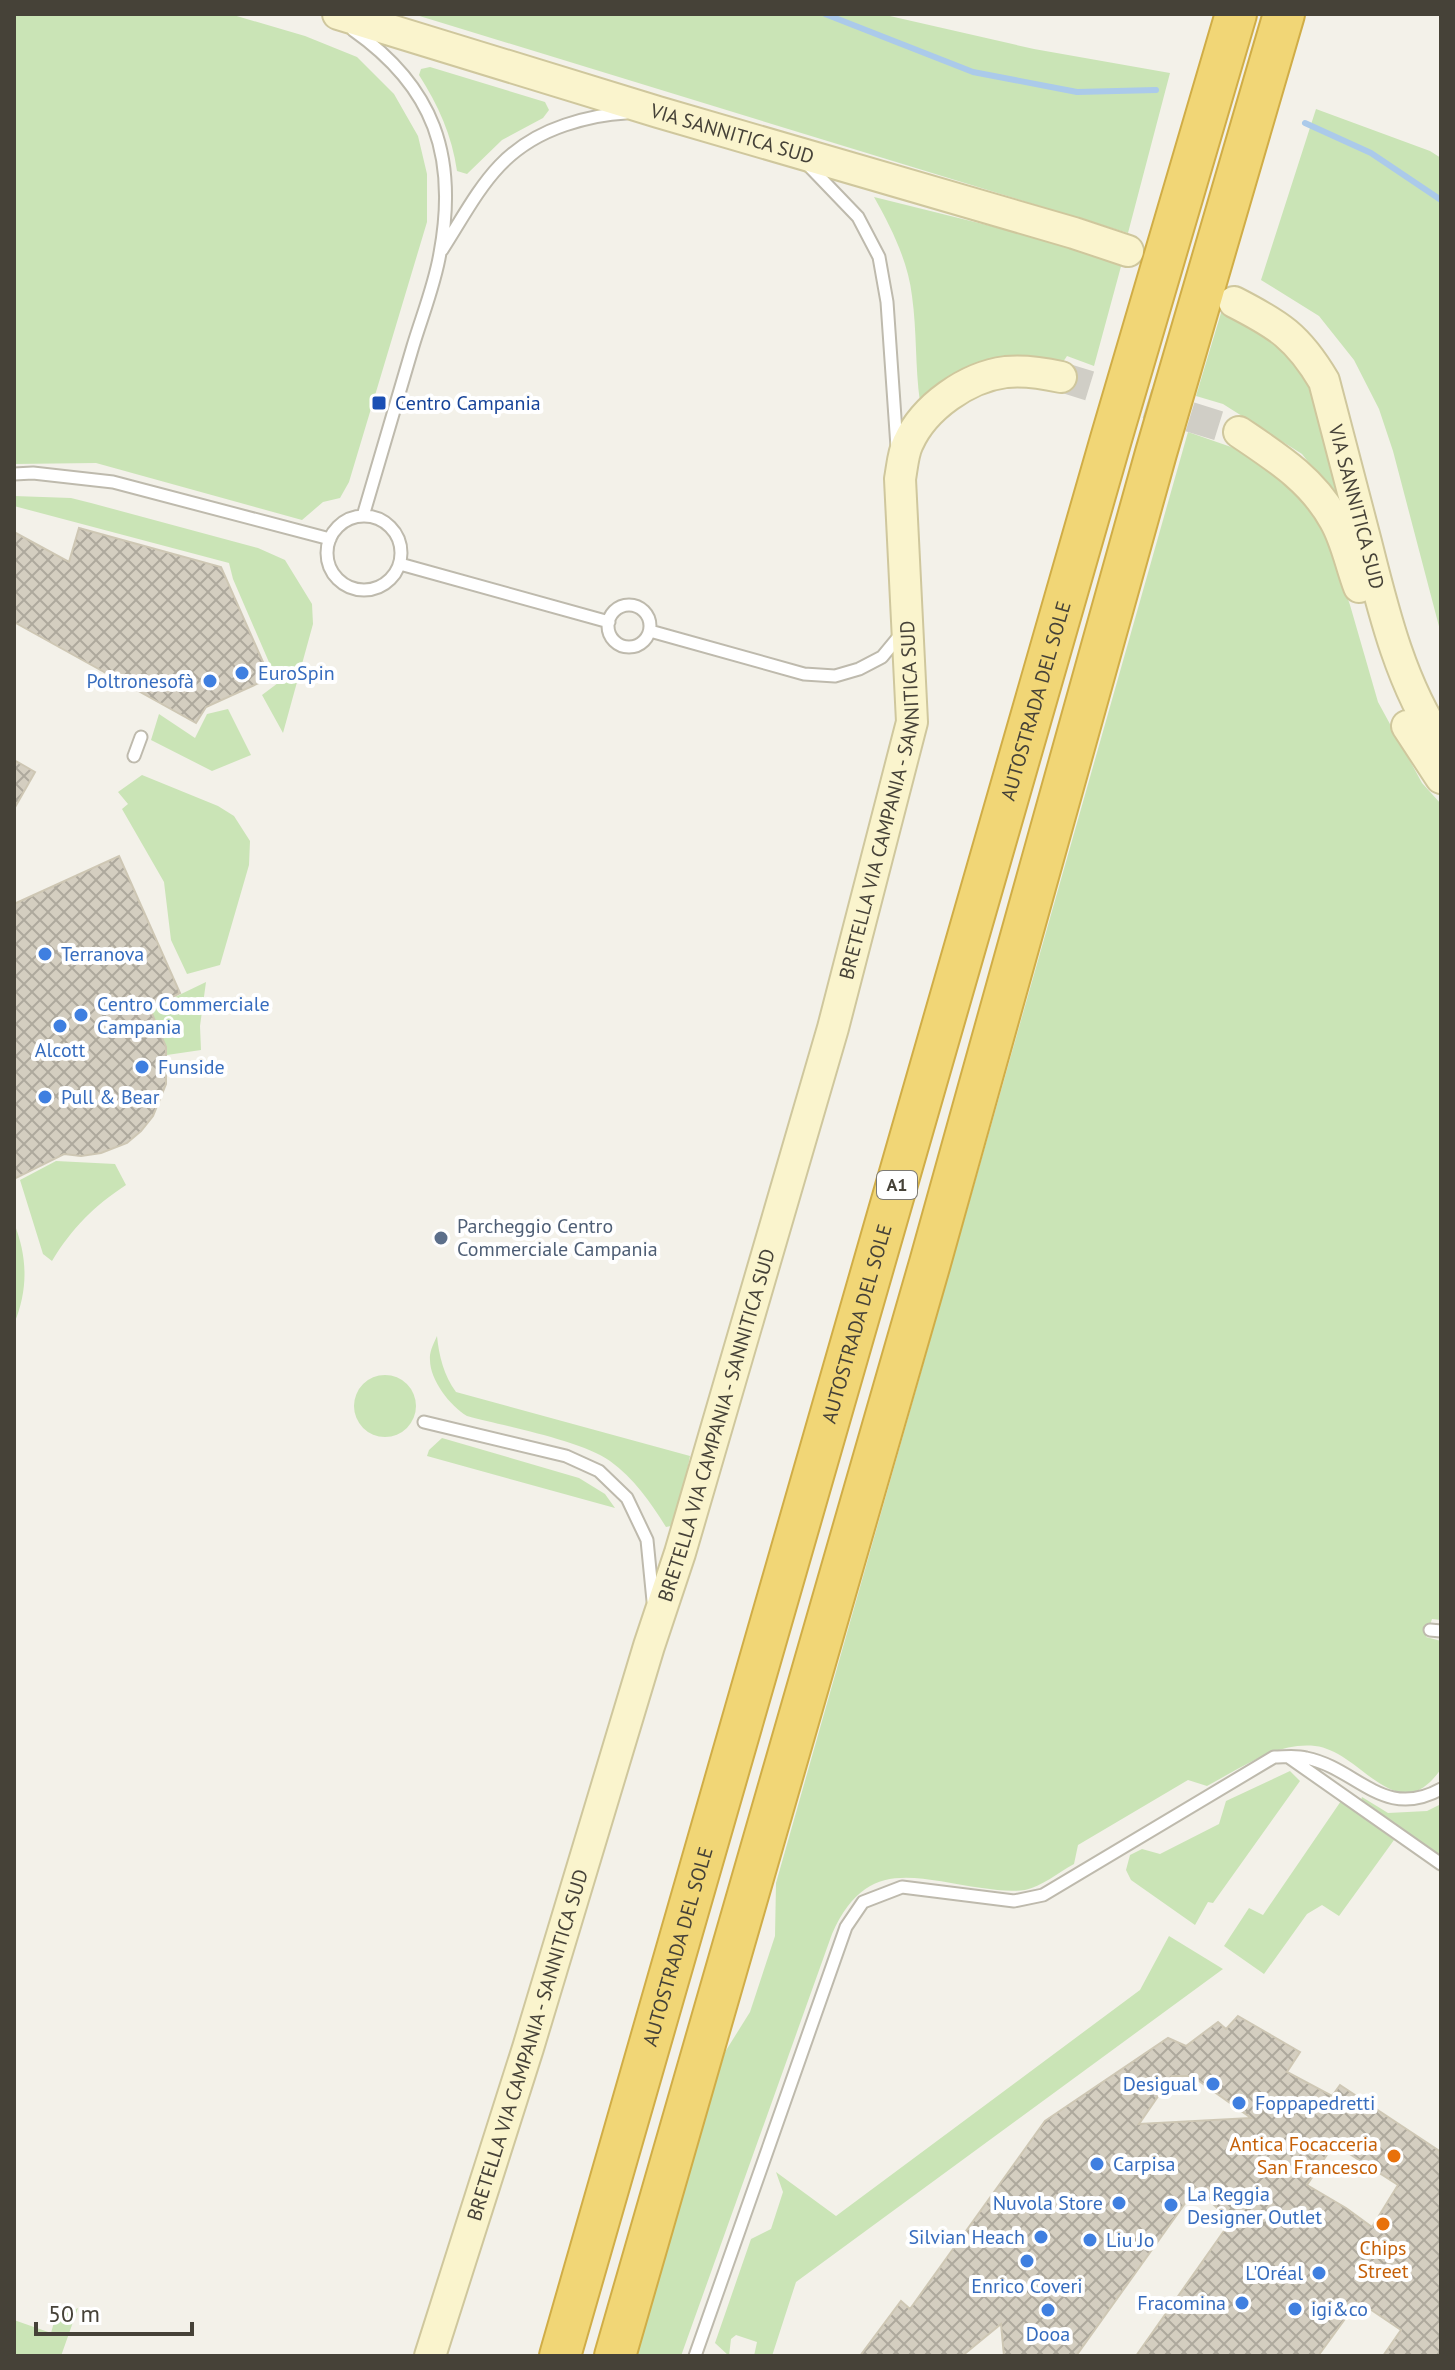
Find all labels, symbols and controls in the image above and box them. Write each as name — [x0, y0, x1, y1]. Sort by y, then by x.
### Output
street label: VIA SANNITICA SUD — [646, 97, 817, 170]
place label: Centro Campania — [395, 390, 541, 416]
marker: Centro Campania — [370, 394, 388, 412]
street label: VIA SANNITICA SUD — [1323, 421, 1390, 592]
street label: AUTOSTRADA DEL SOLE — [995, 598, 1077, 804]
street label: BRETELLA VIA CAMPANIA - SANNITICA SUD — [833, 620, 925, 982]
place label: EuroSpin — [258, 660, 335, 686]
marker: EuroSpin — [233, 664, 251, 682]
place label: Poltronesofà — [86, 668, 194, 694]
marker: Poltronesofà — [201, 672, 219, 690]
place label: Terranova — [61, 941, 144, 967]
marker: Terranova — [36, 945, 54, 963]
place label: Centro Commerciale Campania — [97, 991, 270, 1040]
marker: Centro Commerciale Campania — [72, 1006, 90, 1024]
marker: Alcott — [51, 1017, 69, 1035]
place label: Alcott — [35, 1037, 85, 1063]
place label: Funside — [158, 1054, 225, 1080]
marker: Funside — [133, 1058, 151, 1076]
place label: Pull & Bear — [61, 1084, 160, 1110]
marker: Pull & Bear — [36, 1088, 54, 1106]
road number: A1 — [877, 1171, 917, 1199]
place label: Parcheggio Centro Commerciale Campania — [457, 1213, 658, 1262]
street label: AUTOSTRADA DEL SOLE — [816, 1221, 898, 1427]
marker: Parcheggio Centro Commerciale Campania — [432, 1229, 450, 1247]
street label: BRETELLA VIA CAMPANIA - SANNITICA SUD — [652, 1246, 781, 1605]
street label: AUTOSTRADA DEL SOLE — [637, 1844, 719, 2049]
street label: BRETELLA VIA CAMPANIA - SANNITICA SUD — [461, 1866, 594, 2224]
place label: Desigual — [1123, 2071, 1197, 2097]
marker: Desigual — [1204, 2075, 1222, 2093]
place label: Foppapedretti — [1255, 2090, 1375, 2116]
marker: Foppapedretti — [1230, 2094, 1248, 2112]
place label: Antica Focacceria San Francesco — [1230, 2131, 1378, 2180]
marker: Antica Focacceria San Francesco — [1385, 2147, 1403, 2165]
place label: Carpisa — [1113, 2151, 1175, 2177]
marker: Carpisa — [1088, 2155, 1106, 2173]
place label: La Reggia Designer Outlet — [1187, 2181, 1322, 2230]
place label: Nuvola Store — [993, 2190, 1103, 2216]
marker: Nuvola Store — [1110, 2194, 1128, 2212]
marker: La Reggia Designer Outlet — [1162, 2196, 1180, 2214]
marker: Chips Street — [1374, 2215, 1392, 2233]
place label: Silvian Heach — [909, 2224, 1025, 2250]
place label: Liu Jo — [1106, 2227, 1154, 2253]
marker: Silvian Heach — [1032, 2228, 1050, 2246]
marker: Liu Jo — [1081, 2231, 1099, 2249]
place label: Chips Street — [1357, 2235, 1409, 2284]
marker: Enrico Coveri — [1018, 2252, 1036, 2270]
place label: L'Oréal — [1245, 2260, 1303, 2286]
marker: L'Oréal — [1310, 2264, 1328, 2282]
place label: Enrico Coveri — [971, 2273, 1083, 2299]
scale bar — [36, 2286, 192, 2336]
place label: Fracomina — [1137, 2290, 1226, 2316]
marker: Fracomina — [1233, 2294, 1251, 2312]
place label: igi&co — [1311, 2296, 1368, 2322]
text: 50 m — [48, 2298, 100, 2329]
marker: igi&co — [1286, 2300, 1304, 2318]
marker: Dooa — [1039, 2301, 1057, 2319]
place label: Dooa — [1026, 2321, 1070, 2347]

